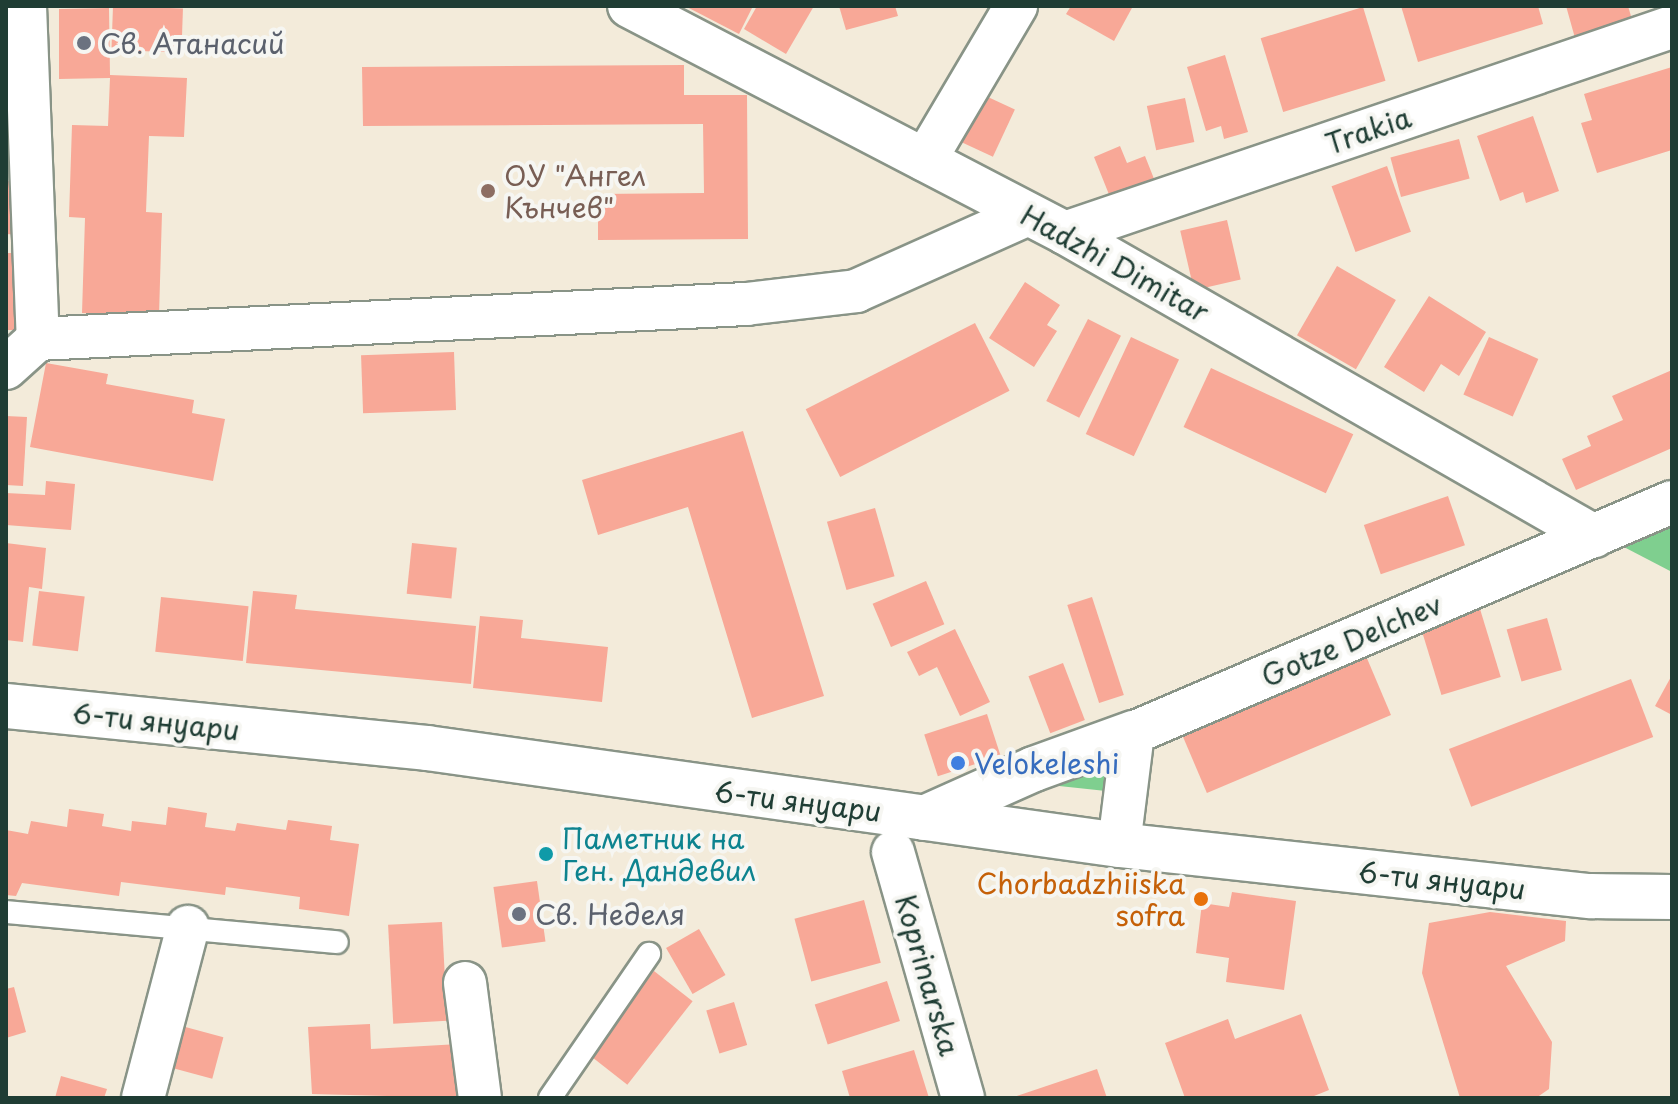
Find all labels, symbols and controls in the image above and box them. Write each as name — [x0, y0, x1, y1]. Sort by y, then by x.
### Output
place label: Св. Атанасий — [100, 26, 285, 60]
marker: Св. Атанасий — [75, 34, 93, 52]
street label: Trakia — [1321, 100, 1415, 160]
place label: ОУ "Ангел Кънчев" — [504, 158, 647, 224]
marker: ОУ "Ангел Кънчев" — [479, 182, 497, 200]
street label: Hadzhi Dimitar — [1015, 198, 1215, 328]
street label: Gotze Delchev — [1256, 587, 1446, 693]
street label: 6-ти януари — [70, 695, 242, 747]
place label: Velokeleshi — [974, 746, 1119, 780]
marker: Velokeleshi — [949, 754, 967, 772]
street label: 6-ти януари — [712, 774, 884, 828]
place label: Паметник на Ген. Дандевил — [562, 821, 757, 887]
marker: Паметник на Ген. Дандевил — [537, 845, 555, 863]
street label: 6-ти януари — [1356, 854, 1528, 906]
place label: Chorbadzhiiska sofra — [977, 866, 1185, 932]
marker: Chorbadzhiiska sofra — [1192, 890, 1210, 908]
street label: Koprinarska — [889, 891, 967, 1059]
place label: Св. Неделя — [535, 897, 686, 931]
marker: Св. Неделя — [510, 905, 528, 923]

